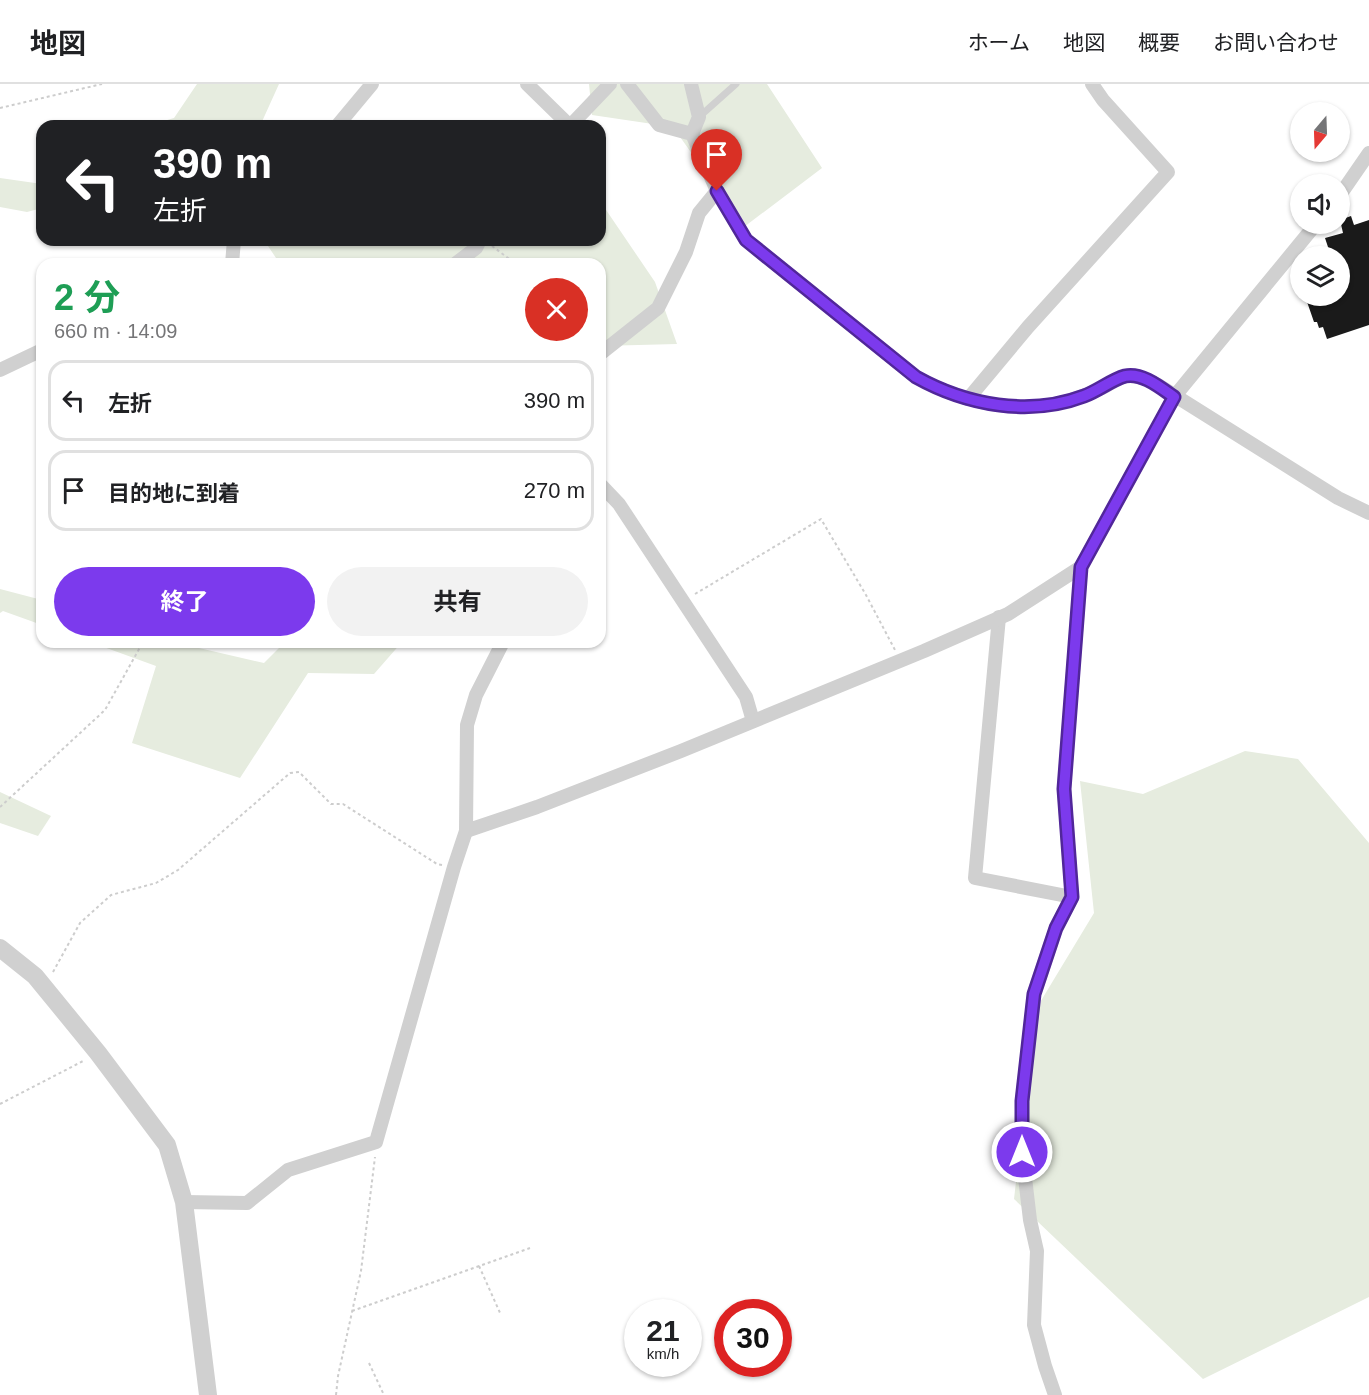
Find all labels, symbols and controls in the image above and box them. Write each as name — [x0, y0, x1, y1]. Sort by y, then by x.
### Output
text: 地図 — [30, 28, 86, 59]
text: ホーム — [968, 31, 1030, 54]
text: 地図 — [1063, 31, 1105, 54]
text: 概要 — [1138, 31, 1180, 54]
text: お問い合わせ — [1213, 31, 1339, 54]
north arrow — [1290, 102, 1350, 162]
map controls — [1290, 102, 1350, 306]
pin — [691, 129, 742, 191]
icon: arrive — [700, 138, 733, 171]
text: 390 m — [153, 140, 272, 187]
icon: left — [54, 144, 132, 222]
button: sound — [1290, 174, 1350, 234]
text: 左折 — [153, 196, 207, 226]
button: layers — [1290, 246, 1350, 306]
text: 2 分 — [54, 277, 120, 318]
button: close — [525, 278, 588, 341]
text: 660 m · 14:09 — [54, 320, 177, 342]
icon: left — [57, 384, 90, 417]
text: 390 m — [524, 388, 585, 413]
text: 左折 — [108, 391, 152, 416]
icon: arrive — [57, 474, 90, 507]
text: 270 m — [524, 478, 585, 503]
text: 目的地に到着 — [108, 481, 240, 506]
button: 終了 — [54, 567, 315, 636]
button: 共有 — [327, 567, 588, 636]
position arrow — [990, 1120, 1054, 1184]
speed limit sign: 30 — [714, 1299, 792, 1377]
text: 21 — [646, 1314, 680, 1347]
text: km/h — [647, 1345, 679, 1362]

